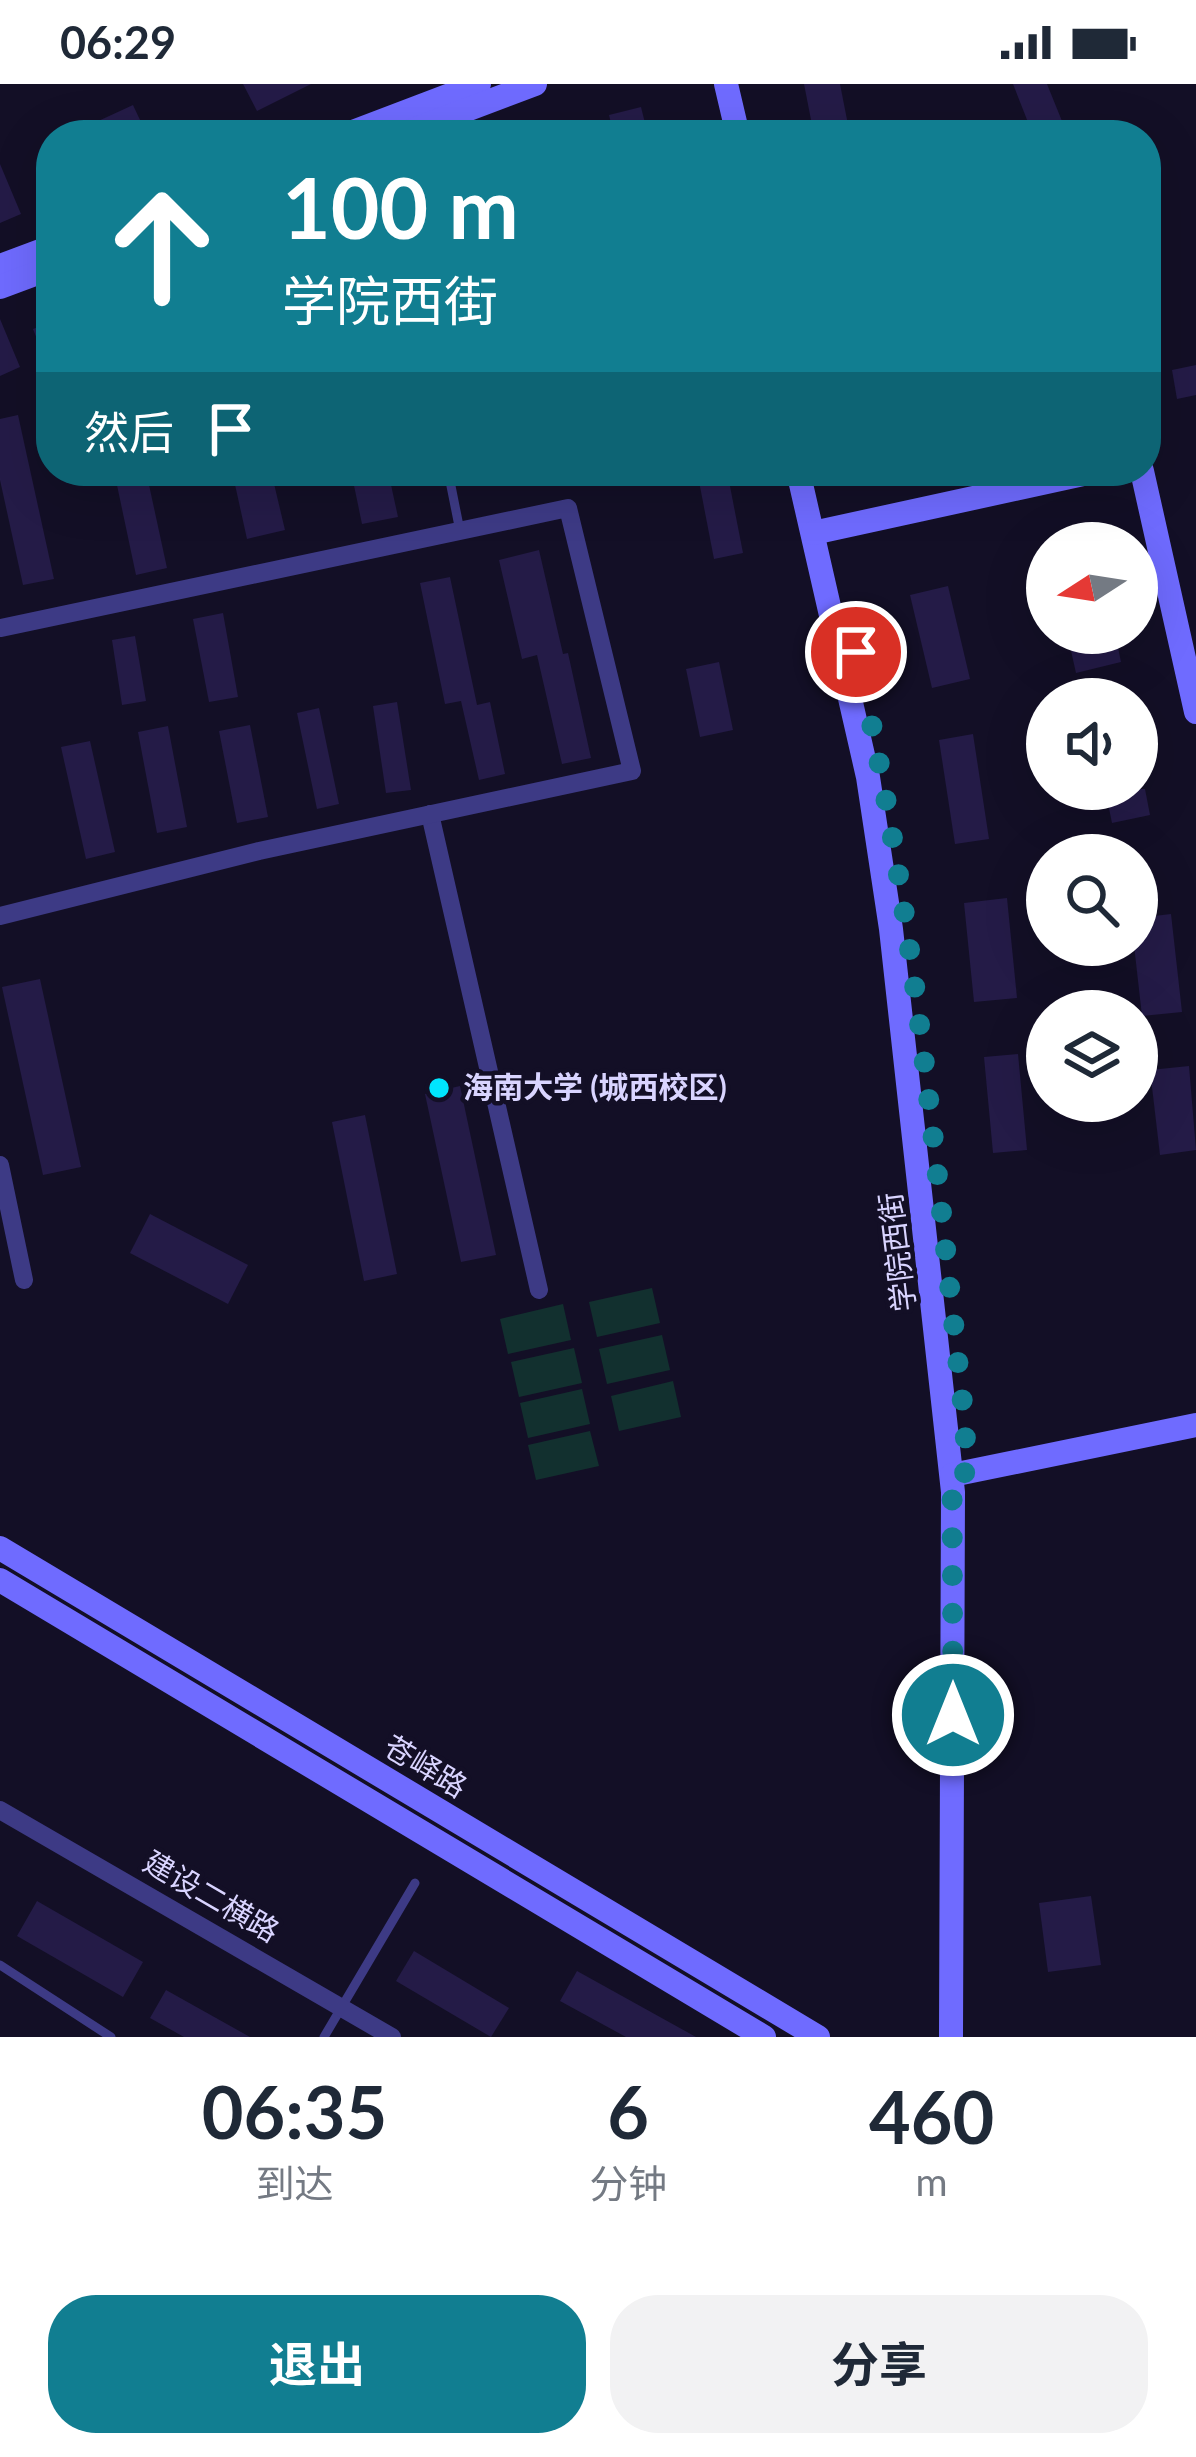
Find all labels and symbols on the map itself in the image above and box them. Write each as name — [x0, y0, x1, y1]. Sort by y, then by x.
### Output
north arrow — [1026, 522, 1158, 654]
pin — [805, 601, 907, 703]
place label: 海南大学 (城西校区) — [463, 1068, 727, 1104]
marker: 海南大学 (城西校区) — [426, 1075, 452, 1101]
street label: 学院西街 — [871, 1190, 921, 1314]
position arrow — [890, 1652, 1016, 1778]
street label: 苍峄路 — [378, 1727, 474, 1804]
street label: 建设二横路 — [138, 1842, 286, 1948]

